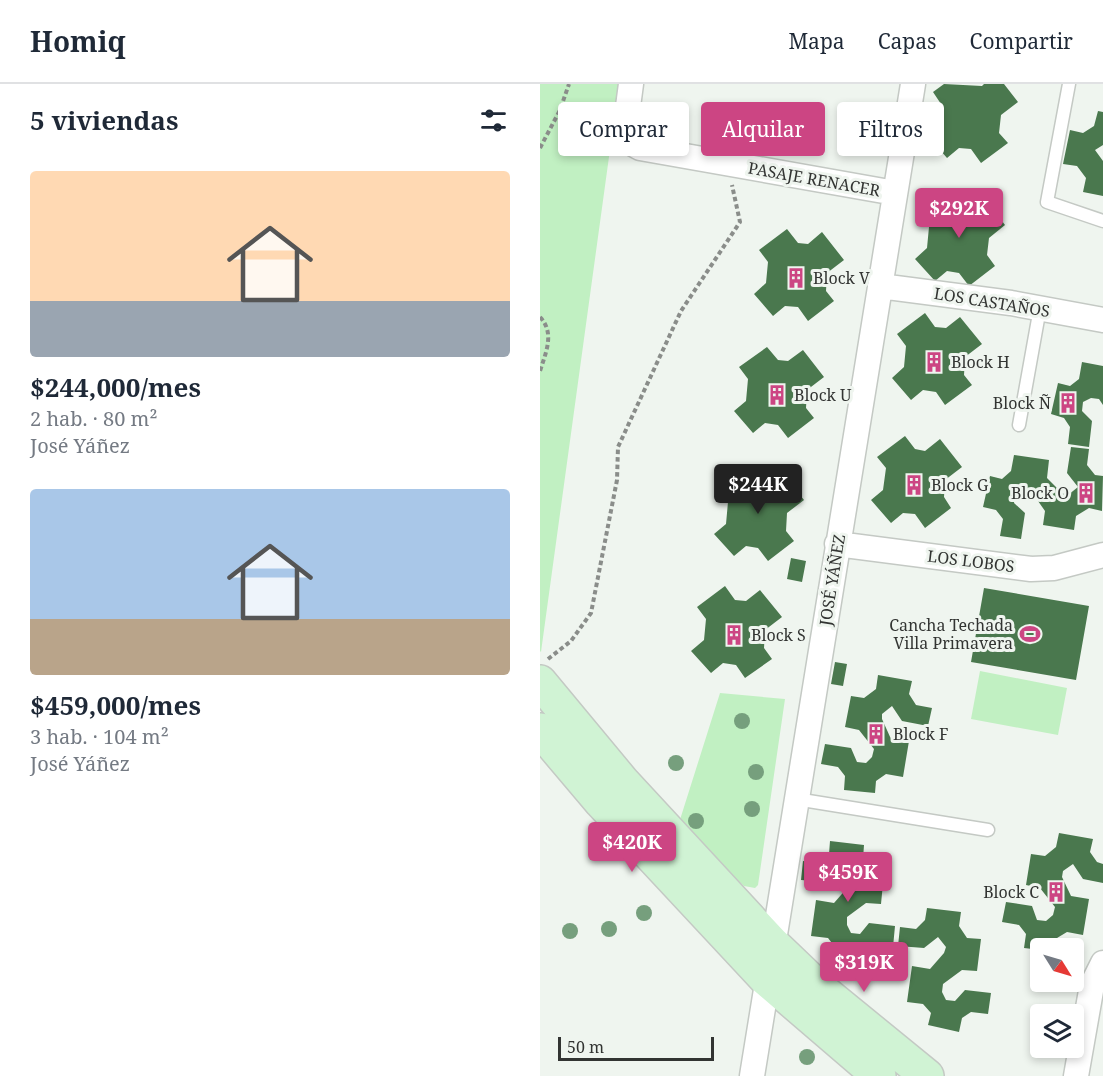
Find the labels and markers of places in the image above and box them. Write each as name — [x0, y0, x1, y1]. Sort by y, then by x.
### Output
pin: $292K — [917, 188, 1001, 239]
building icon: Block V — [784, 266, 808, 290]
place label: Block V — [813, 267, 870, 289]
building icon: Block H — [922, 350, 946, 374]
place label: Block H — [951, 351, 1010, 373]
building icon: Block U — [765, 383, 789, 407]
place label: Block U — [794, 384, 852, 406]
building icon: Block Ñ — [1056, 391, 1080, 415]
place label: Block Ñ — [993, 392, 1051, 414]
pin: $244K — [716, 464, 800, 515]
building icon: Block G — [902, 473, 926, 497]
place label: Block G — [931, 474, 989, 496]
building icon: Block O — [1074, 481, 1098, 505]
place label: Block O — [1011, 482, 1069, 504]
place label: Cancha Techada Villa Primavera — [889, 614, 1013, 654]
sports icon: Cancha Techada Villa Primavera — [1018, 622, 1042, 646]
building icon: Block S — [722, 623, 746, 647]
place label: Block S — [751, 624, 806, 646]
building icon: Block F — [864, 722, 888, 746]
place label: Block F — [893, 723, 949, 745]
pin: $420K — [590, 822, 674, 873]
pin: $459K — [806, 852, 890, 903]
building icon: Block C — [1044, 880, 1068, 904]
place label: Block C — [983, 881, 1039, 903]
pin: $319K — [822, 942, 906, 993]

